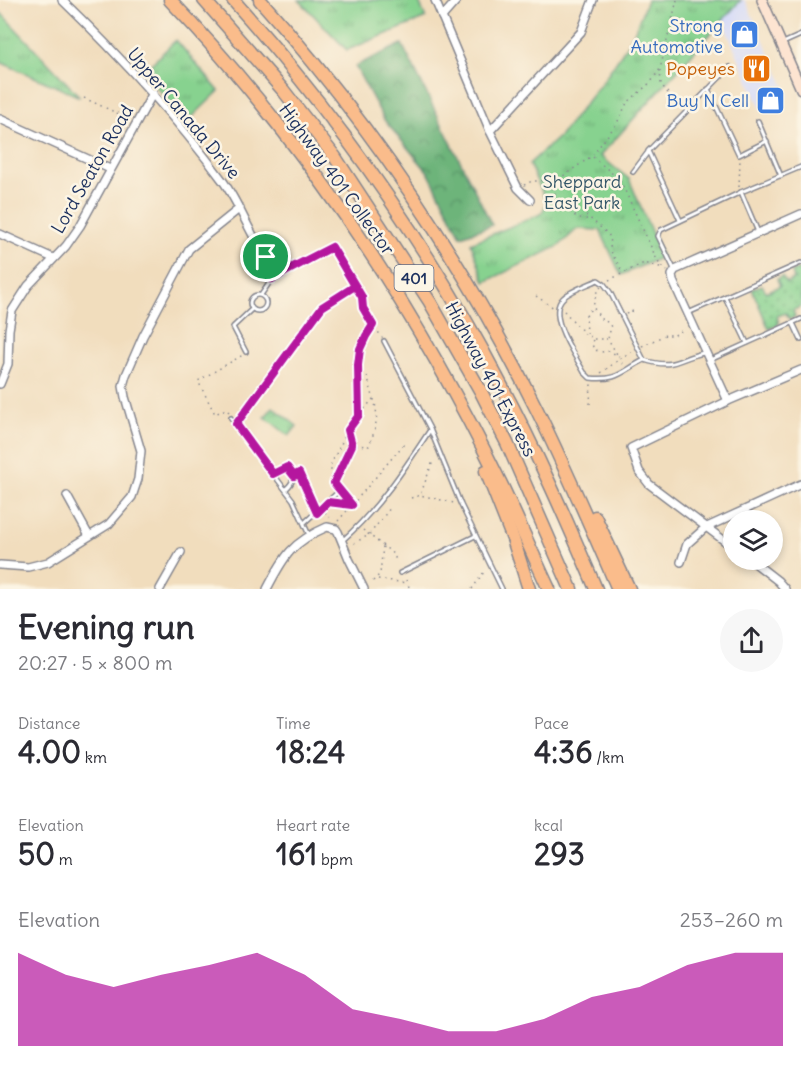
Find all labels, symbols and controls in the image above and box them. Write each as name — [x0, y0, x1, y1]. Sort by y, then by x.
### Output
place label: Strong Automotive — [630, 14, 723, 58]
shop icon: Strong Automotive — [728, 19, 760, 51]
street label: Upper Canada Drive — [122, 43, 246, 183]
restaurant icon: Popeyes — [740, 52, 772, 84]
place label: Popeyes — [666, 57, 735, 80]
shop icon: Buy N Cell — [754, 84, 786, 116]
place label: Buy N Cell — [666, 89, 749, 112]
street label: Highway 401 Collector — [274, 99, 400, 260]
street label: Lord Seaton Road — [46, 100, 138, 237]
park label: Sheppard East Park — [543, 170, 622, 214]
pin — [240, 231, 291, 282]
icon: arrive — [249, 240, 282, 273]
road number: 401 — [394, 265, 434, 291]
street label: Highway 401 Express — [440, 298, 542, 460]
map controls — [723, 510, 783, 570]
button: layers — [723, 510, 783, 570]
text: Evening run — [18, 606, 194, 648]
button: share — [720, 609, 783, 672]
text: 20:27 · 5 × 800 m — [18, 650, 173, 675]
text: Distance — [18, 713, 80, 733]
text: Time — [276, 713, 311, 733]
text: Pace — [534, 713, 569, 733]
text: 4.00 — [18, 733, 81, 771]
text: 18:24 — [276, 733, 345, 771]
text: 4:36 — [534, 733, 592, 771]
text: km — [81, 747, 107, 767]
text: /km — [592, 747, 624, 767]
text: Elevation — [18, 815, 84, 835]
text: Heart rate — [276, 815, 350, 835]
text: kcal — [534, 815, 563, 835]
text: 50 — [18, 835, 55, 873]
text: 161 — [276, 835, 317, 873]
text: 293 — [534, 835, 585, 873]
text: m — [55, 849, 73, 869]
text: bpm — [317, 849, 353, 869]
text: Elevation — [18, 907, 100, 932]
text: 253–260 m — [680, 907, 783, 932]

